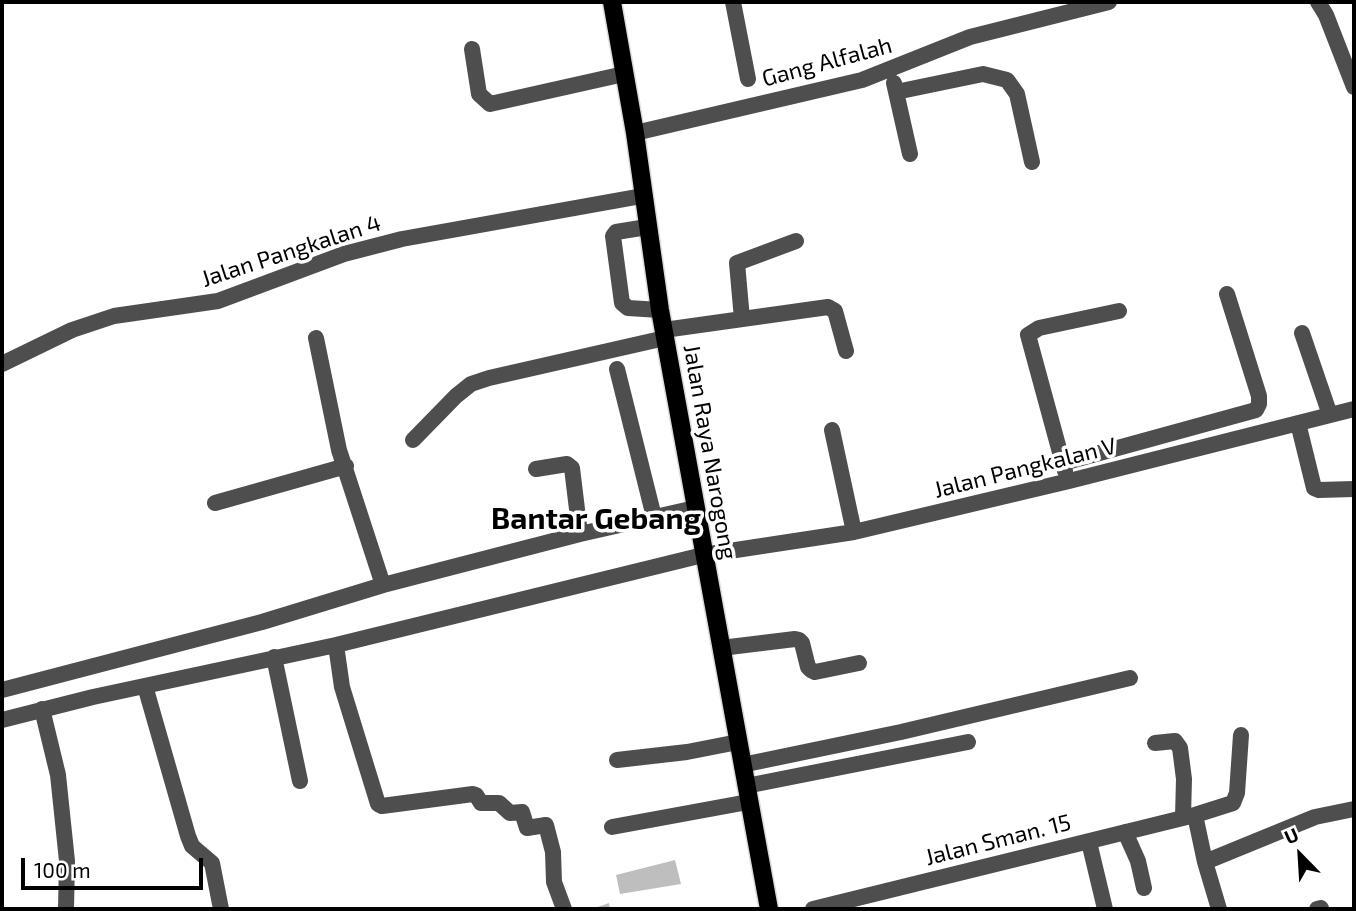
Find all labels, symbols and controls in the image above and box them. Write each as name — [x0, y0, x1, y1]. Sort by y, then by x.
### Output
street label: Gang Alfalah — [759, 31, 895, 93]
street label: Jalan Pangkalan 4 — [198, 209, 384, 293]
street label: Jalan Raya Narogong — [677, 342, 743, 562]
street label: Jalan Pangkalan V — [931, 432, 1119, 504]
district label: Bantar Gebang — [491, 501, 701, 537]
street label: Jalan Sman. 15 — [922, 809, 1074, 871]
north arrow — [1265, 820, 1335, 890]
text: U — [1281, 822, 1302, 849]
scale bar — [24, 844, 206, 888]
text: 100 m — [34, 857, 91, 882]

